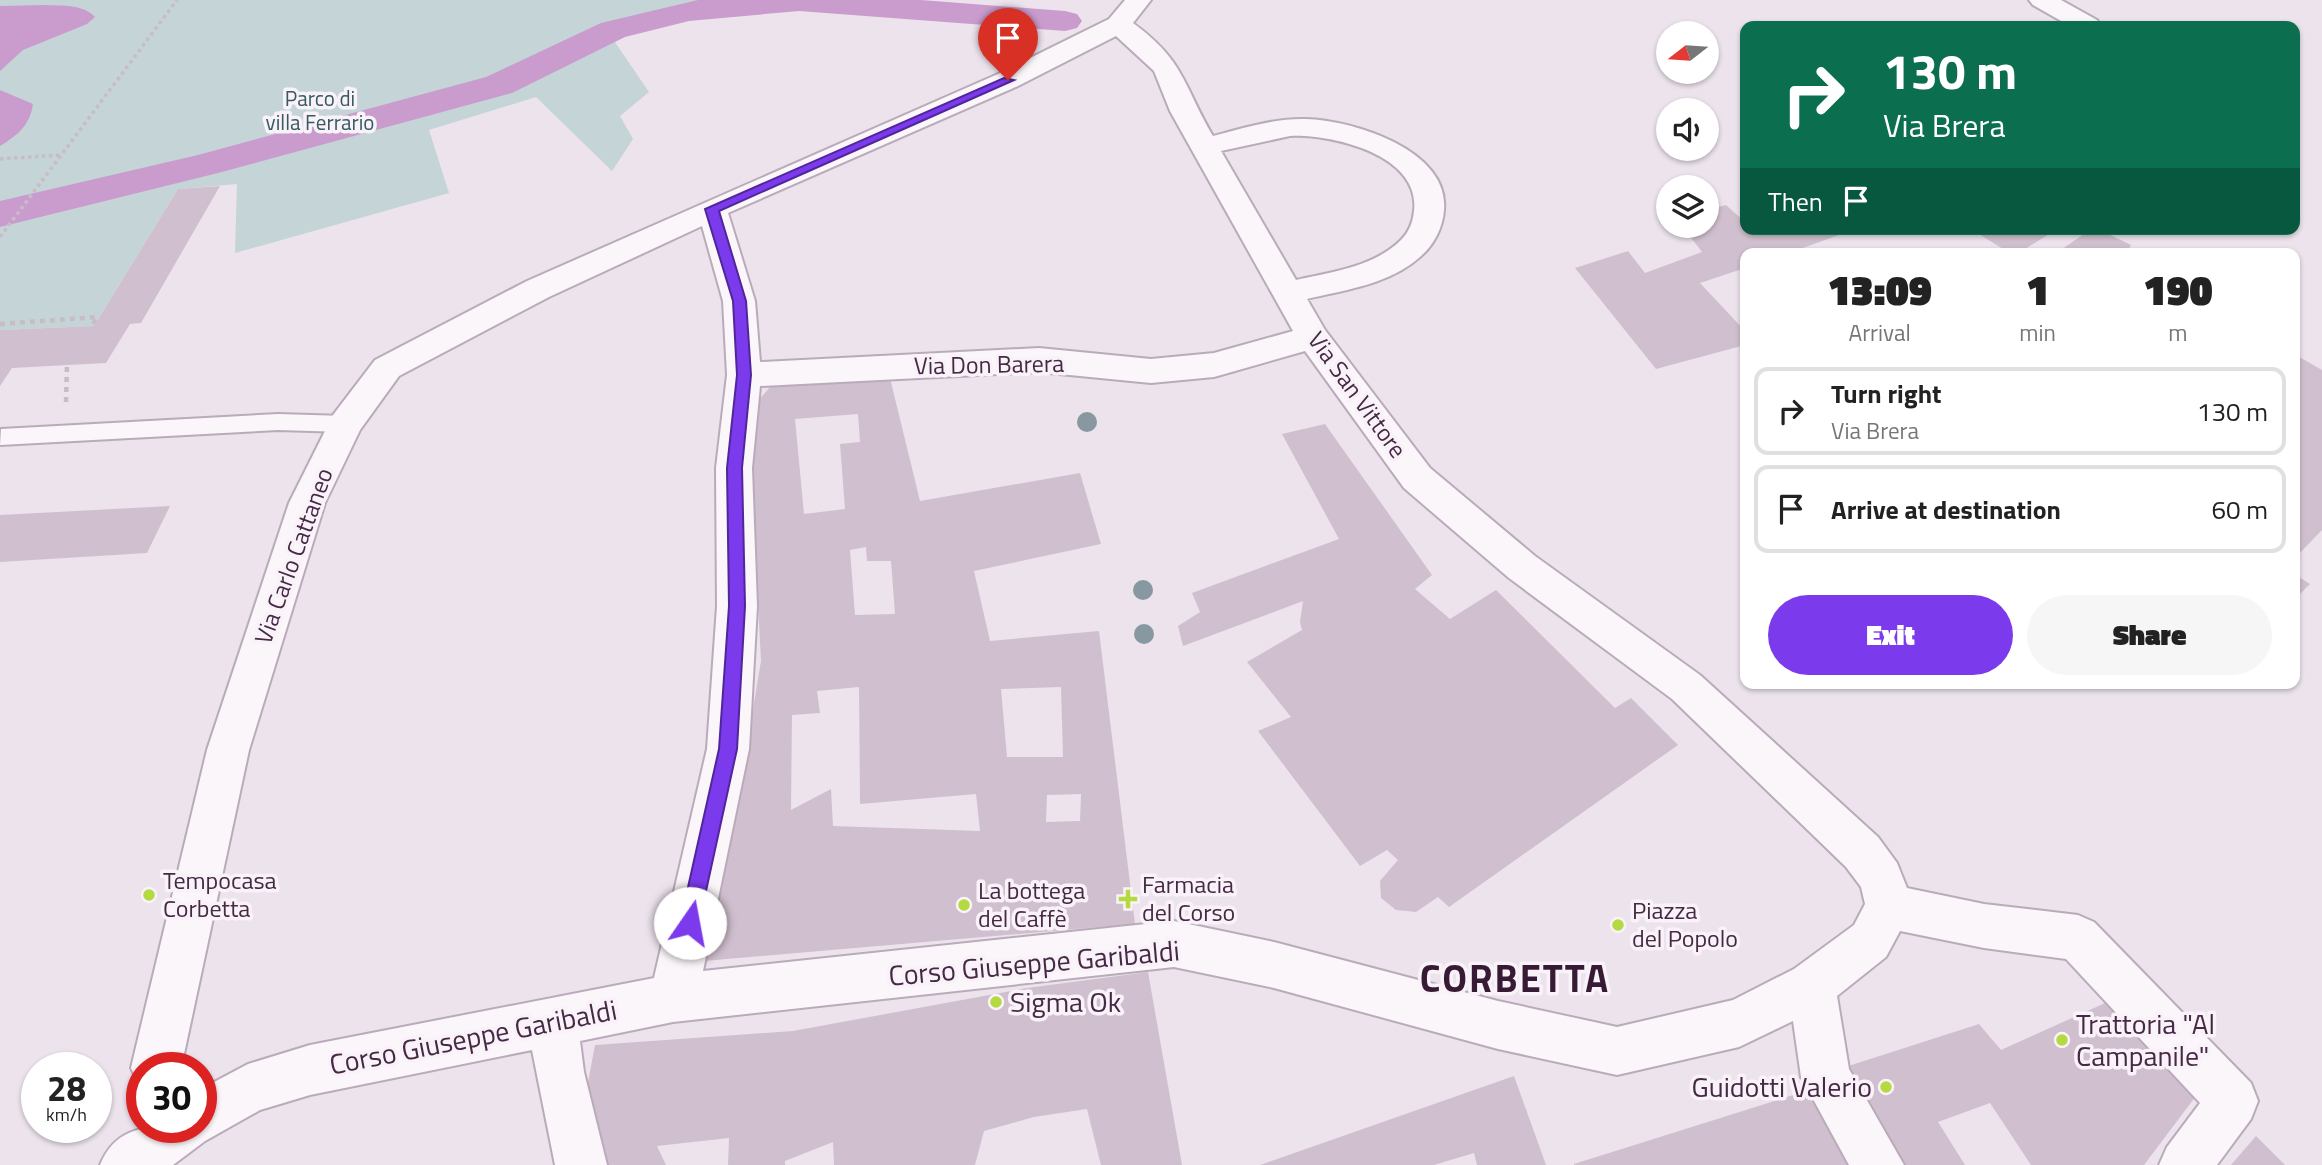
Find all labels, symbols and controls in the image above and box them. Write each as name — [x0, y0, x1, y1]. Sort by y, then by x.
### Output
pin — [978, 8, 1038, 80]
icon: arrive — [989, 19, 1027, 57]
north arrow — [1656, 21, 1718, 84]
map controls — [1656, 21, 1719, 238]
text: 130 m — [1883, 33, 2017, 108]
icon: right — [1768, 49, 1859, 140]
park label: Parco di villa Ferrario — [266, 82, 374, 138]
button: sound — [1656, 98, 1719, 161]
text: Via Brera — [1883, 101, 2005, 149]
button: layers — [1656, 175, 1719, 238]
text: Then — [1768, 182, 1823, 221]
icon: arrive — [1837, 182, 1875, 220]
text: 13:09 — [1827, 257, 1932, 321]
text: 1 — [2026, 257, 2049, 321]
text: 190 — [2143, 257, 2213, 321]
text: Arrival — [1848, 315, 1911, 350]
text: min — [2019, 315, 2056, 350]
text: m — [2168, 315, 2188, 350]
street label: Via San Vittore — [1300, 324, 1416, 465]
street label: Via Don Barera — [914, 345, 1064, 383]
text: Turn right — [1831, 374, 1942, 413]
icon: right — [1772, 392, 1810, 430]
text: 130 m — [2197, 392, 2268, 431]
text: Via Brera — [1831, 413, 1919, 448]
street label: Via Carlo Cattaneo — [245, 463, 342, 649]
icon: arrive — [1772, 490, 1810, 528]
text: Arrive at destination — [1831, 490, 2061, 529]
text: 60 m — [2211, 490, 2268, 529]
button: Exit — [1768, 595, 2013, 675]
button: Share — [2027, 595, 2272, 675]
place label: Tempocasa Corbetta — [163, 862, 277, 926]
place label: Farmacia del Corso — [1142, 866, 1235, 930]
place label: La bottega del Caffè — [978, 872, 1085, 936]
position arrow — [653, 886, 727, 960]
marker: Tempocasa Corbetta — [141, 887, 157, 903]
marker: Farmacia del Corso — [1120, 891, 1136, 907]
place label: Piazza del Popolo — [1632, 892, 1738, 956]
marker: La bottega del Caffè — [956, 897, 972, 913]
marker: Piazza del Popolo — [1610, 917, 1626, 933]
street label: Corso Giuseppe Garibaldi — [887, 928, 1181, 997]
district label: CORBETTA — [1420, 949, 1610, 1007]
place label: Sigma Ok — [1010, 980, 1121, 1023]
street label: Corso Giuseppe Garibaldi — [326, 988, 620, 1085]
marker: Sigma Ok — [988, 994, 1004, 1010]
place label: Trattoria "Al Campanile" — [2076, 1002, 2215, 1077]
marker: Trattoria "Al Campanile" — [2054, 1032, 2070, 1048]
speed limit sign: 30 — [126, 1052, 217, 1143]
text: 28 — [47, 1061, 86, 1115]
place label: Guidotti Valerio — [1692, 1065, 1872, 1108]
marker: Guidotti Valerio — [1878, 1079, 1894, 1095]
text: km/h — [46, 1101, 87, 1128]

